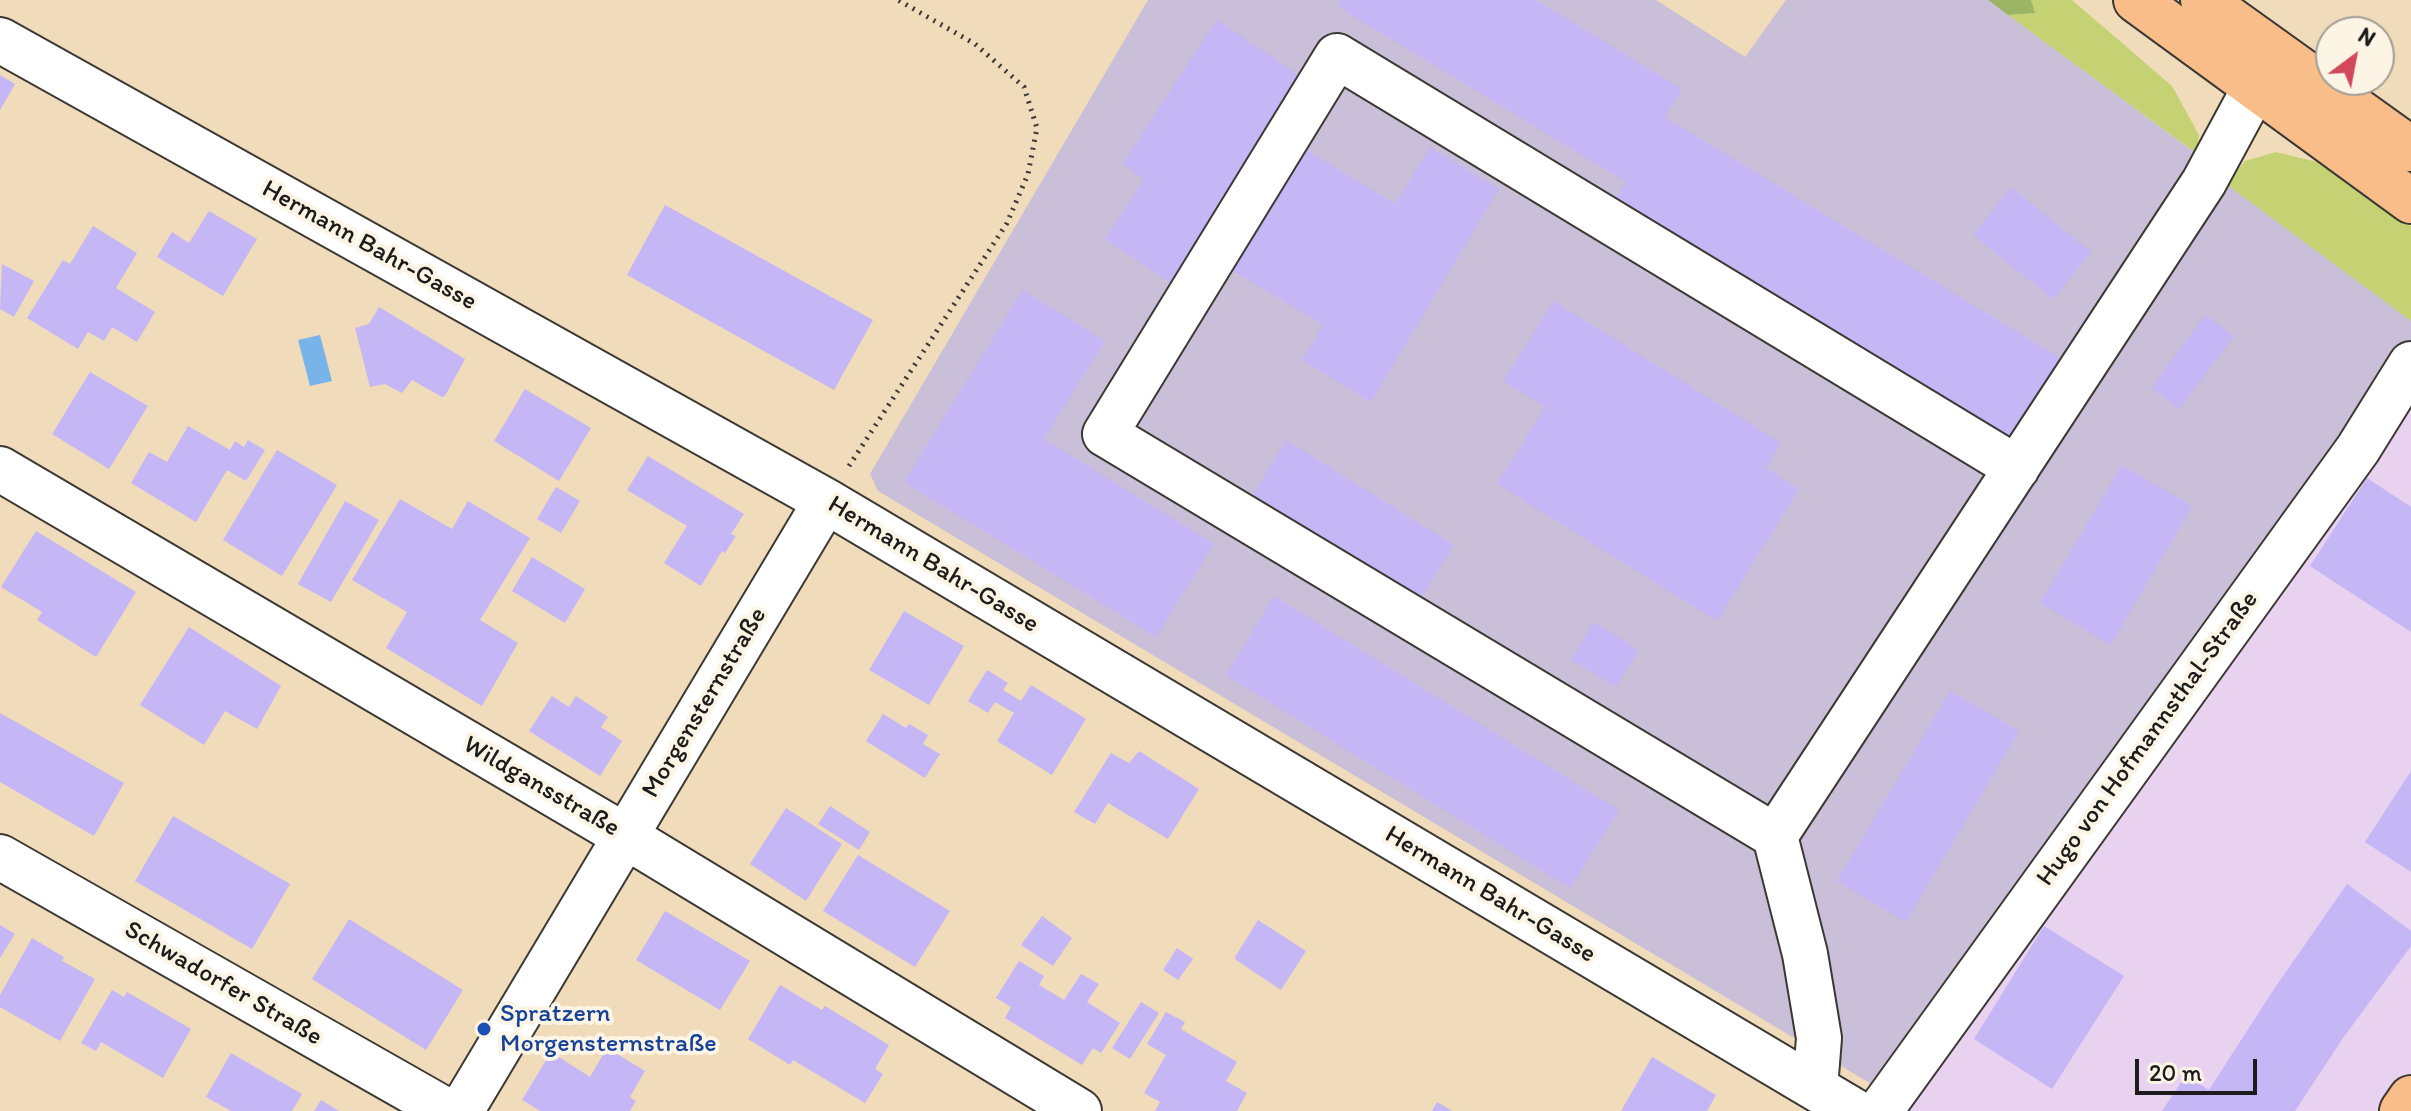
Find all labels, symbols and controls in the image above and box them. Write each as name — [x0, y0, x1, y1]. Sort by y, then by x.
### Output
north arrow — [2315, 16, 2395, 96]
text: N — [2353, 22, 2380, 52]
street label: Hermann Bahr-Gasse — [256, 174, 482, 318]
street label: Hermann Bahr-Gasse — [822, 490, 1044, 640]
street label: Hugo von Hofmannsthal-Straße — [2030, 585, 2266, 893]
street label: Morgensternstraße — [636, 602, 774, 804]
street label: Wildgansstraße — [457, 730, 625, 844]
street label: Hermann Bahr-Gasse — [1379, 820, 1601, 970]
street label: Schwadorfer Straße — [119, 915, 327, 1053]
place label: Spratzern Morgensternstraße — [500, 998, 717, 1060]
marker: Spratzern Morgensternstraße — [475, 1020, 493, 1038]
scale bar — [2139, 1043, 2261, 1093]
text: 20 m — [2149, 1058, 2202, 1087]

